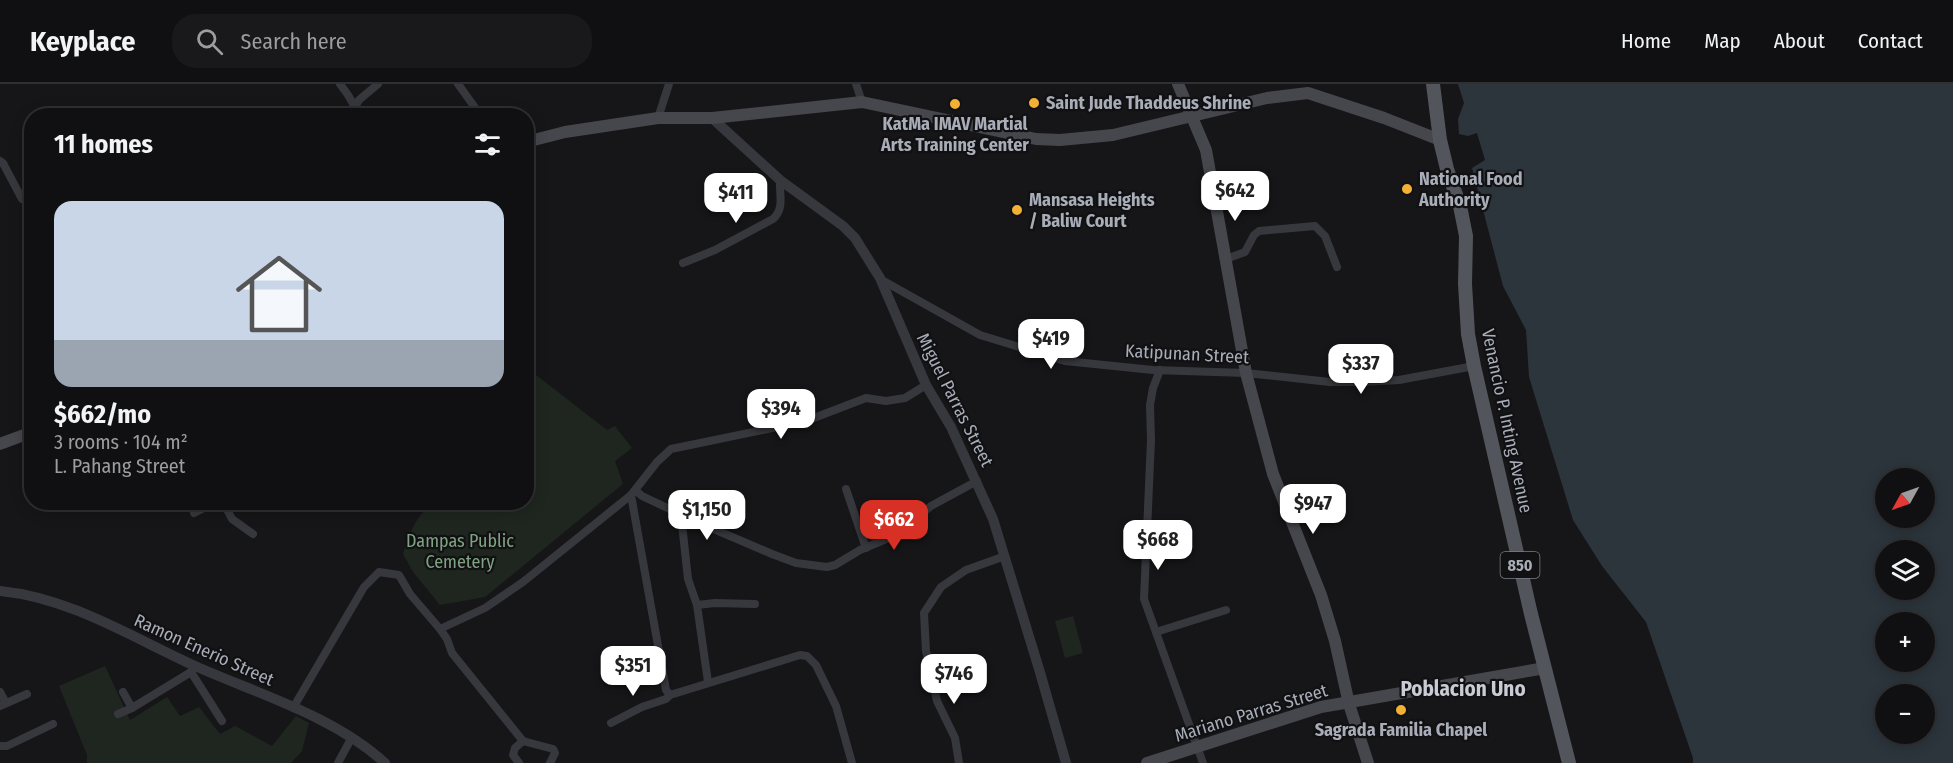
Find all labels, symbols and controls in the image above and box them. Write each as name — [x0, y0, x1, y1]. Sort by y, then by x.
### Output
search box — [172, 14, 592, 68]
text: Keyplace — [30, 25, 136, 58]
icon: search — [193, 25, 226, 58]
text: Search here — [241, 28, 347, 55]
text: Home — [1621, 28, 1671, 54]
text: Map — [1704, 28, 1741, 54]
text: About — [1774, 28, 1825, 54]
text: Contact — [1858, 28, 1923, 54]
place label: Saint Jude Thaddeus Shrine — [1046, 92, 1251, 114]
marker: Saint Jude Thaddeus Shrine — [1027, 96, 1041, 110]
marker: KatMa IMAV Martial Arts Training Center — [948, 97, 962, 111]
place label: KatMa IMAV Martial Arts Training Center — [880, 113, 1029, 156]
icon: filters — [471, 128, 504, 161]
text: 11 homes — [54, 129, 153, 160]
place label: National Food Authority — [1418, 168, 1523, 211]
pin: $642 — [1199, 171, 1271, 222]
pin: $411 — [700, 173, 772, 224]
text: $642 — [1215, 178, 1255, 202]
text: $411 — [718, 180, 754, 204]
marker: National Food Authority — [1400, 182, 1414, 196]
place label: Mansasa Heights / Baliw Court — [1029, 189, 1155, 232]
marker: Mansasa Heights / Baliw Court — [1010, 203, 1024, 217]
icon: home — [225, 240, 333, 348]
pin: $419 — [1015, 319, 1087, 370]
text: $419 — [1032, 326, 1070, 350]
street label: Venancio P. Inting Avenue — [1477, 327, 1537, 515]
street label: Miguel Parras Street — [912, 329, 998, 471]
street label: Katipunan Street — [1125, 340, 1250, 368]
pin: $337 — [1325, 344, 1397, 395]
text: $337 — [1342, 351, 1380, 375]
pin: $394 — [745, 389, 817, 440]
text: $394 — [761, 396, 801, 420]
text: $662/mo — [54, 399, 151, 430]
text: 3 rooms · 104 m² — [54, 430, 188, 454]
text: L. Pahang Street — [54, 454, 185, 478]
north arrow — [1875, 468, 1935, 528]
map controls — [1875, 468, 1935, 744]
pin: $947 — [1277, 484, 1349, 535]
pin: $1,150 — [658, 490, 756, 541]
text: $947 — [1294, 491, 1332, 515]
text: $1,150 — [682, 497, 732, 521]
pin: $662 — [858, 500, 930, 551]
text: $662 — [874, 507, 914, 531]
pin: $668 — [1122, 520, 1194, 571]
text: $668 — [1137, 527, 1179, 551]
park label: Dampas Public Cemetery — [406, 530, 514, 573]
button: layers — [1875, 540, 1935, 600]
road number: 850 — [1500, 552, 1540, 578]
street label: Ramon Enerio Street — [131, 609, 277, 691]
button: + — [1875, 612, 1935, 672]
pin: $351 — [597, 646, 669, 697]
text: $351 — [615, 653, 651, 677]
pin: $746 — [918, 654, 990, 705]
text: $746 — [935, 661, 973, 685]
district label: Poblacion Uno — [1400, 676, 1526, 702]
street label: Mariano Parras Street — [1172, 679, 1330, 747]
button: − — [1875, 684, 1935, 744]
marker: Sagrada Familia Chapel — [1394, 703, 1408, 717]
place label: Sagrada Familia Chapel — [1315, 719, 1487, 741]

